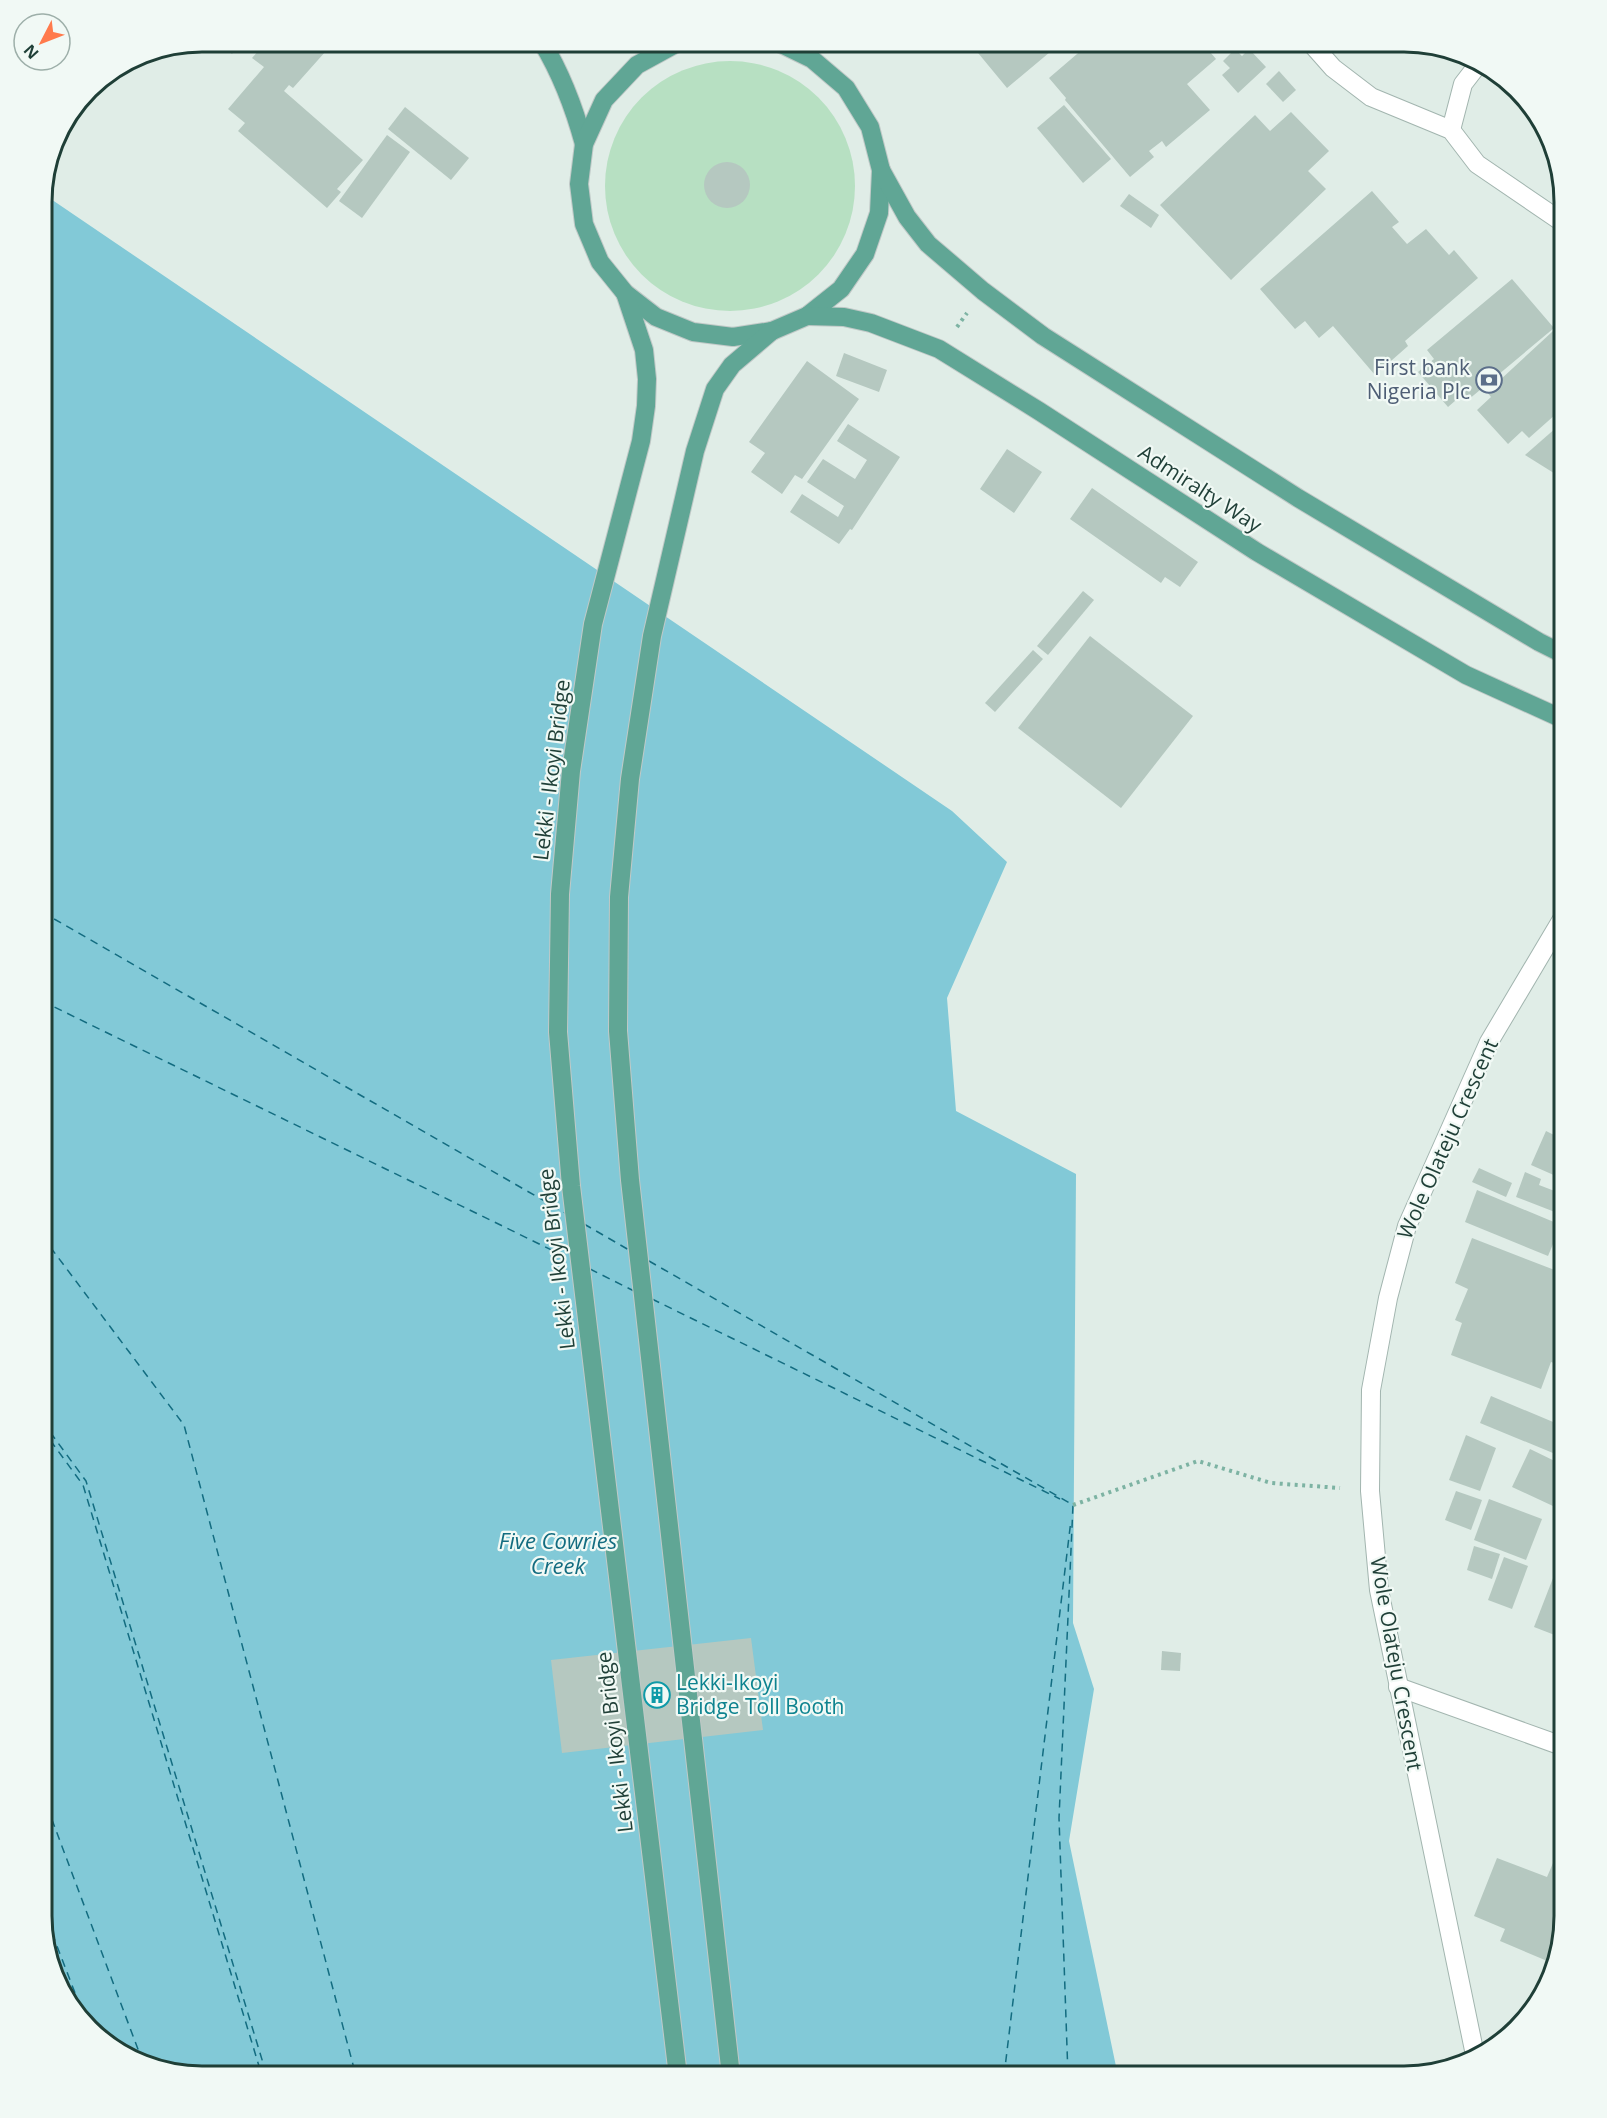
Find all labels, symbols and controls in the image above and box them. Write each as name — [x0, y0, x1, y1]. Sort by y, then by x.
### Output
north arrow — [12, 12, 72, 72]
text: N — [18, 40, 43, 64]
place label: First bank Nigeria Plc — [1367, 353, 1470, 405]
bank icon: First bank Nigeria Plc — [1474, 365, 1504, 395]
street label: Admiralty Way — [1134, 438, 1268, 539]
street label: Lekki - Ikoyi Bridge — [526, 678, 576, 862]
street label: Wole Olateju Crescent — [1390, 1034, 1504, 1243]
street label: Lekki - Ikoyi Bridge — [531, 1167, 581, 1351]
water label: Five Cowries Creek — [499, 1525, 618, 1580]
street label: Wole Olateju Crescent — [1364, 1555, 1430, 1773]
street label: Lekki - Ikoyi Bridge — [589, 1650, 639, 1834]
place label: Lekki-Ikoyi Bridge Toll Booth — [676, 1668, 844, 1720]
building icon: Lekki-Ikoyi Bridge Toll Booth — [642, 1680, 672, 1710]

